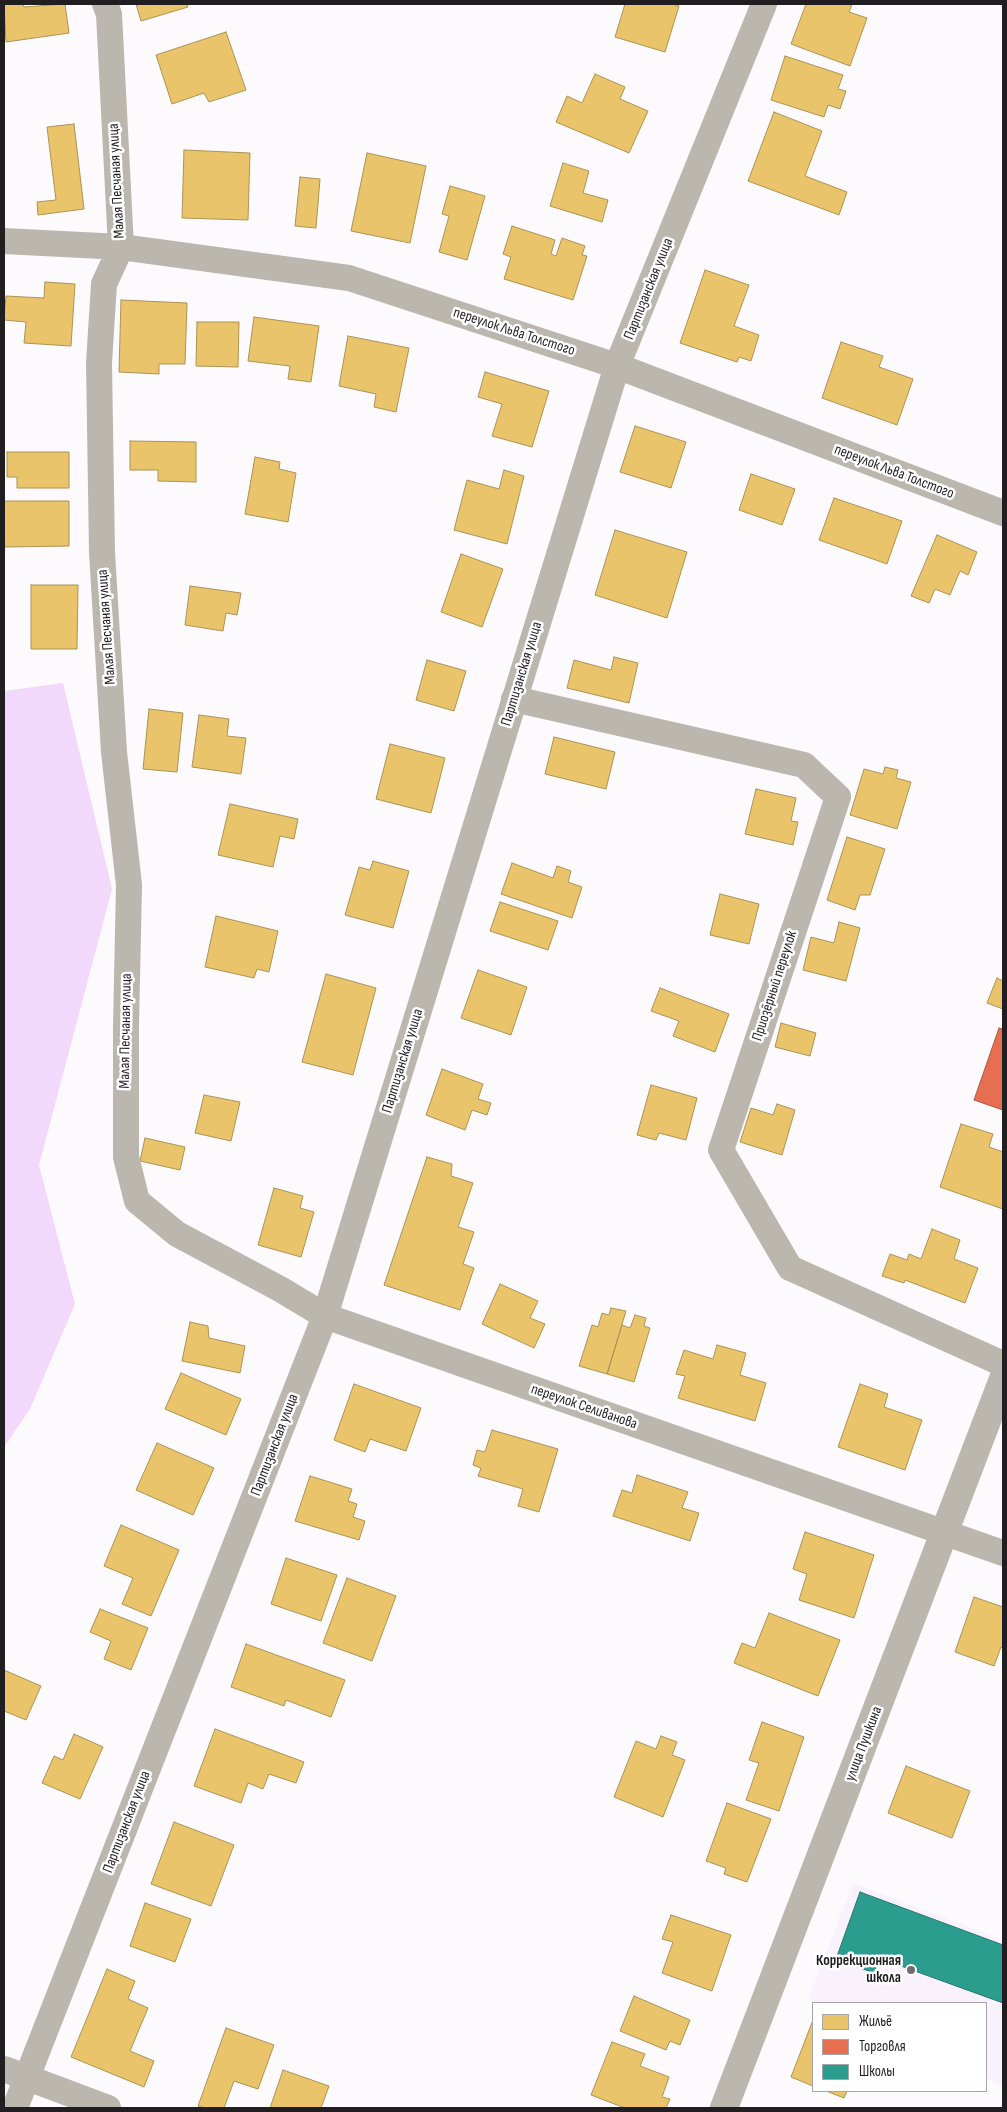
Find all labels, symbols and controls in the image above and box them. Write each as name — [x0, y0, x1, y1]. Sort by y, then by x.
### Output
street label: Малая Песчаная улица — [105, 123, 129, 239]
street label: Партизанская улица — [620, 236, 678, 342]
street label: переулок Льва Толстого — [451, 304, 577, 360]
street label: переулок Льва Толстого — [832, 441, 956, 503]
street label: Малая Песчаная улица — [94, 569, 120, 685]
street label: Партизанская улица — [498, 620, 546, 728]
street label: Приозёрный переулок — [749, 929, 801, 1043]
street label: Малая Песчаная улица — [116, 973, 136, 1089]
street label: Партизанская улица — [379, 1007, 427, 1115]
street label: переулок Селиванова — [529, 1380, 639, 1434]
street label: Партизанская улица — [247, 1391, 303, 1499]
street label: улица Пушкина — [842, 1704, 886, 1784]
street label: Партизанская улица — [99, 1768, 155, 1876]
place label: Коррекционная школа — [816, 1952, 901, 1987]
marker: Коррекционная школа — [905, 1964, 917, 1976]
legend — [812, 2002, 987, 2092]
text: Жильё — [859, 2012, 892, 2031]
text: Торговля — [859, 2037, 906, 2056]
text: Школы — [859, 2062, 895, 2081]

